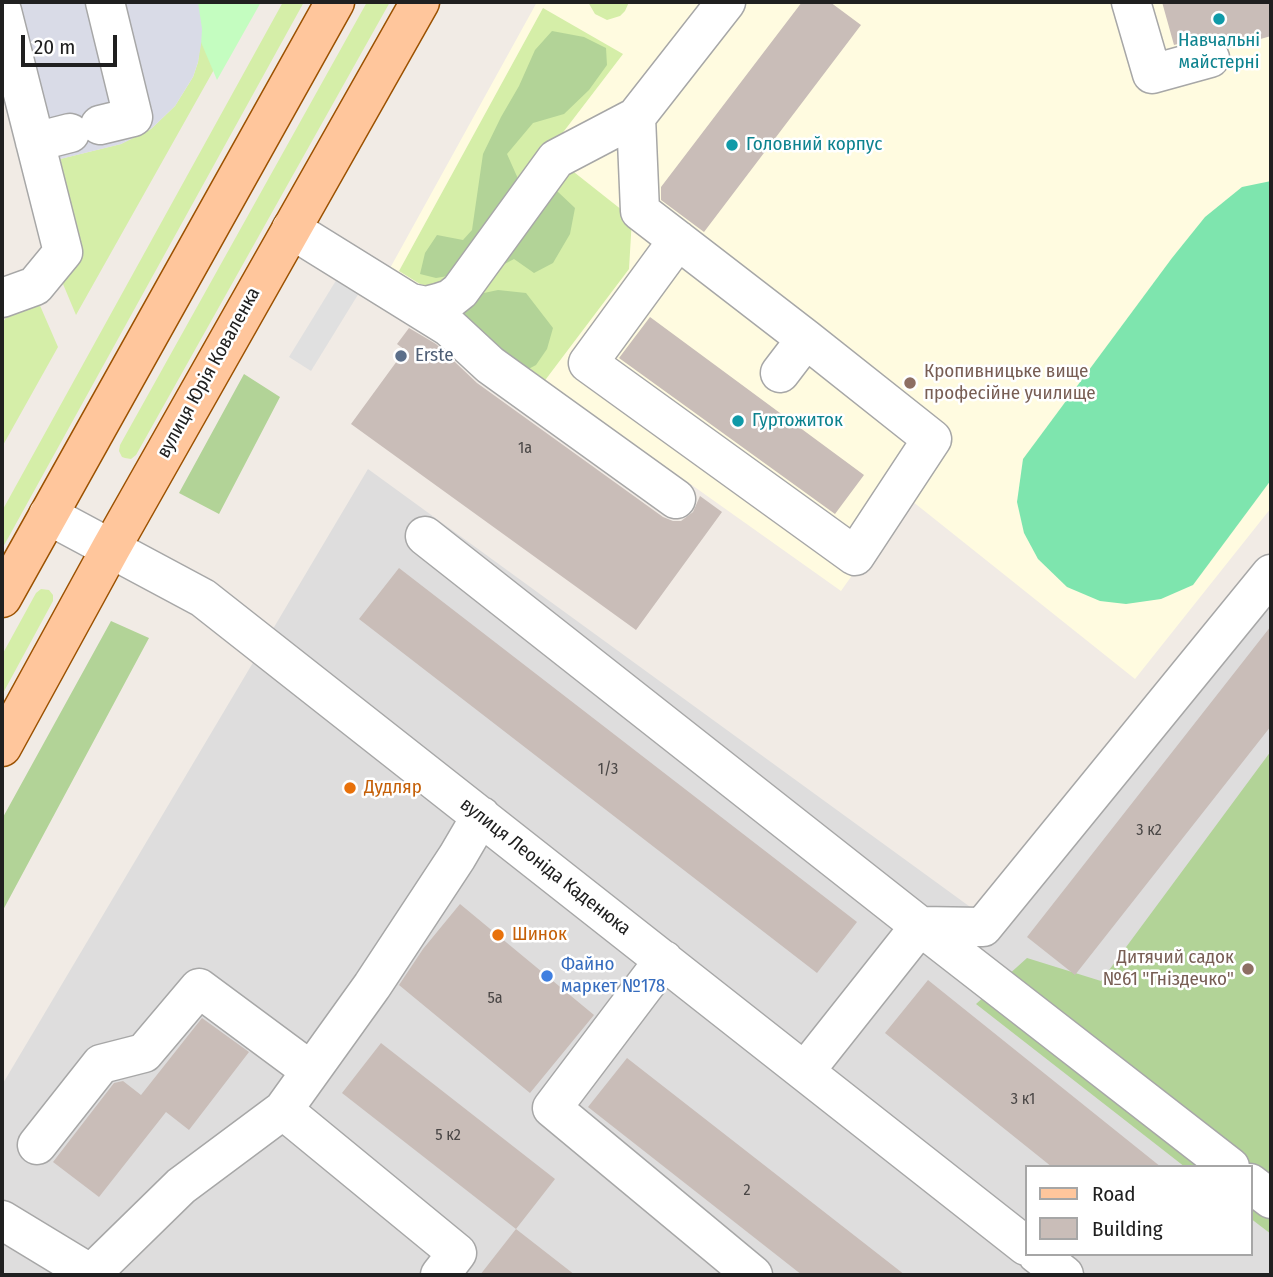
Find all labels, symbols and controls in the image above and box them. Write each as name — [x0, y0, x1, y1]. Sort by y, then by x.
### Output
marker: Навчальні майстерні — [1211, 11, 1227, 27]
scale bar — [24, 21, 121, 65]
place label: Навчальні майстерні — [1178, 30, 1260, 74]
text: 20 m — [34, 34, 75, 60]
place label: Головний корпус — [746, 134, 882, 156]
marker: Головний корпус — [724, 137, 740, 153]
street label: вулиця Юрія Коваленка — [153, 284, 265, 462]
place label: Erste — [415, 345, 454, 367]
marker: Erste — [393, 348, 409, 364]
place label: Кропивницьке вище професійне училище — [924, 361, 1096, 405]
marker: Кропивницьке вище професійне училище — [902, 375, 918, 391]
place label: Гуртожиток — [752, 410, 843, 432]
marker: Гуртожиток — [730, 413, 746, 429]
house number: 1а — [518, 439, 532, 459]
house number: 1/3 — [598, 760, 618, 780]
place label: Дудляр — [364, 777, 422, 799]
marker: Дудляр — [342, 780, 358, 796]
street label: вулиця Леоніда Каденюка — [455, 793, 635, 941]
house number: 3 к2 — [1136, 821, 1162, 841]
place label: Шинок — [512, 924, 567, 946]
marker: Шинок — [490, 927, 506, 943]
place label: Дитячий садок №61 "Гніздечко" — [1103, 947, 1234, 991]
place label: Файно маркет №178 — [561, 954, 665, 998]
marker: Дитячий садок №61 "Гніздечко" — [1240, 961, 1256, 977]
marker: Файно маркет №178 — [539, 968, 555, 984]
house number: 5а — [487, 989, 503, 1009]
house number: 3 к1 — [1011, 1090, 1035, 1110]
house number: 5 к2 — [435, 1126, 461, 1146]
legend — [1024, 1165, 1252, 1256]
house number: 2 — [743, 1181, 751, 1201]
text: Road — [1092, 1181, 1136, 1207]
text: Building — [1092, 1216, 1163, 1242]

